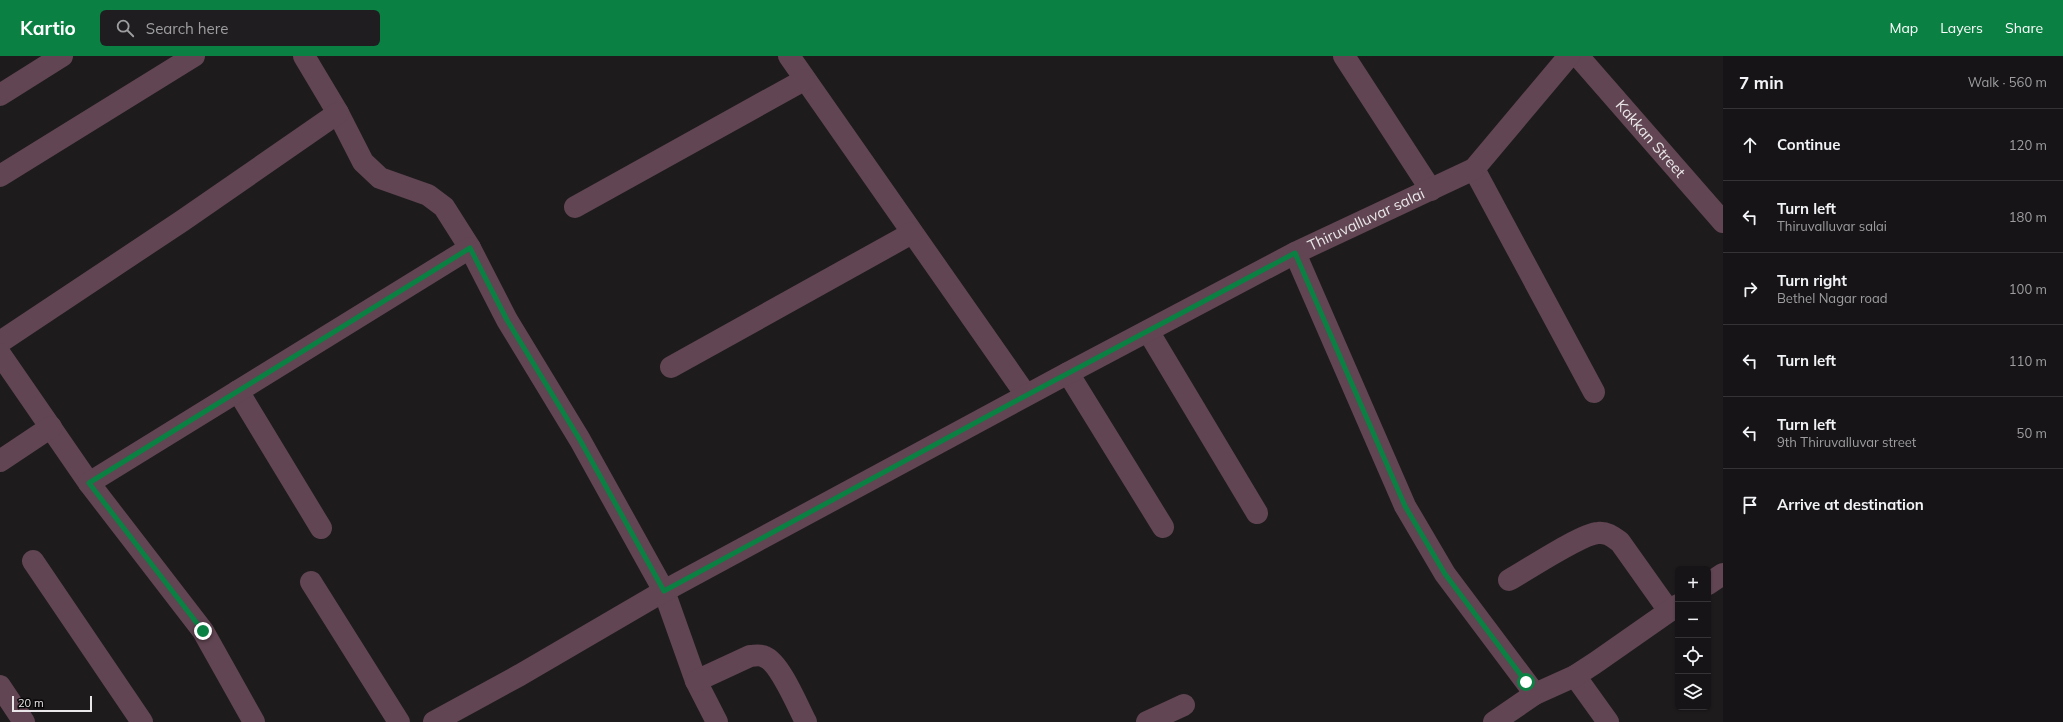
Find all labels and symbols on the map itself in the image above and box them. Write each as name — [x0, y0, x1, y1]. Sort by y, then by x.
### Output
street label: Kakkan Street — [1612, 96, 1690, 181]
street label: Thiruvalluvar salai — [1304, 184, 1427, 255]
route end — [194, 622, 212, 640]
route start — [1517, 673, 1535, 691]
scale bar — [12, 694, 92, 713]

